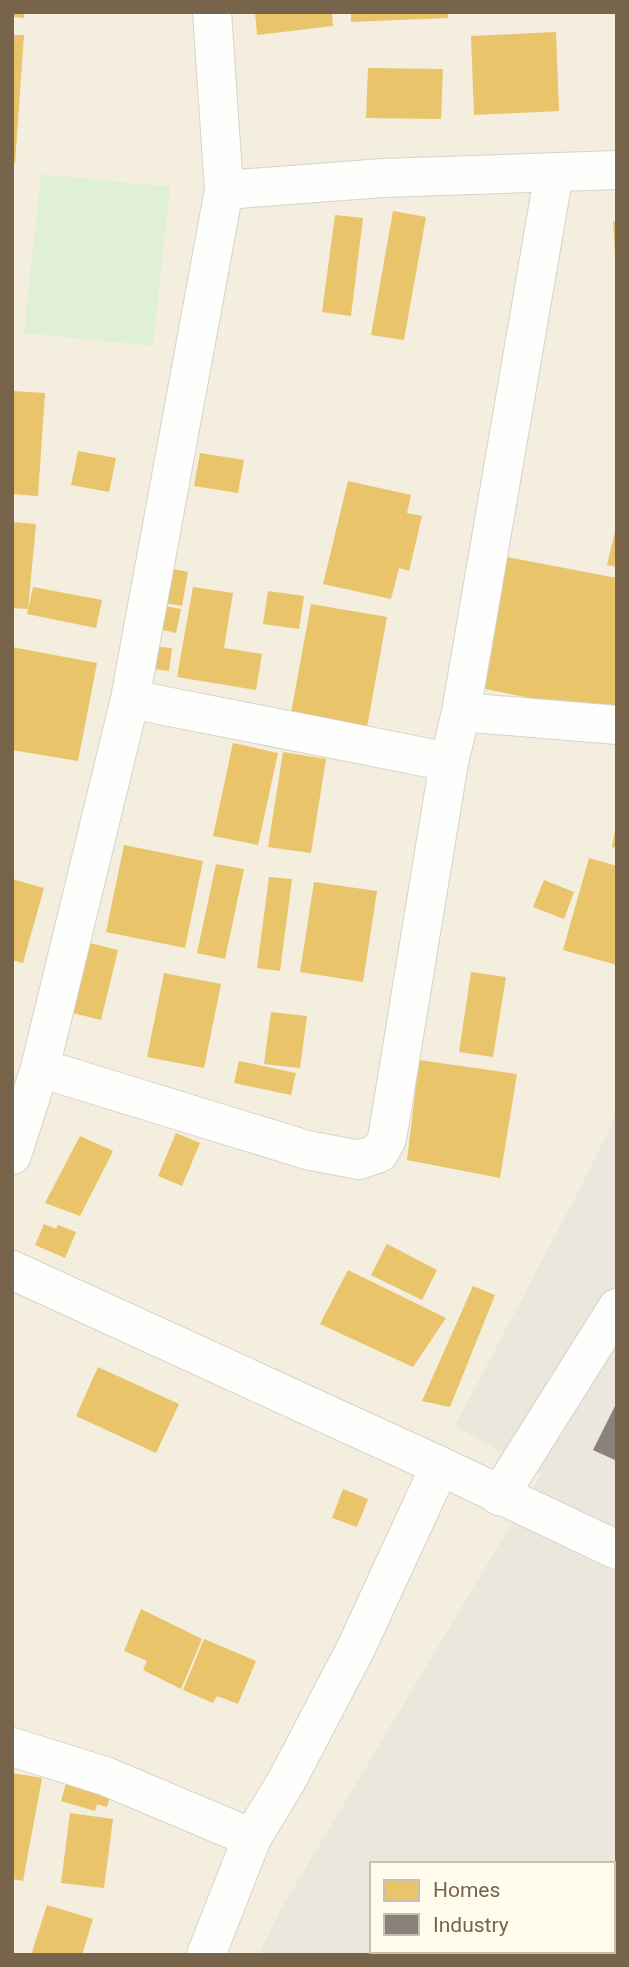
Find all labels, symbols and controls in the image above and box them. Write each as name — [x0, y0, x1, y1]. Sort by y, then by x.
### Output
legend — [370, 1862, 615, 1953]
text: Homes — [433, 1878, 500, 1902]
text: Industry — [433, 1913, 509, 1937]

